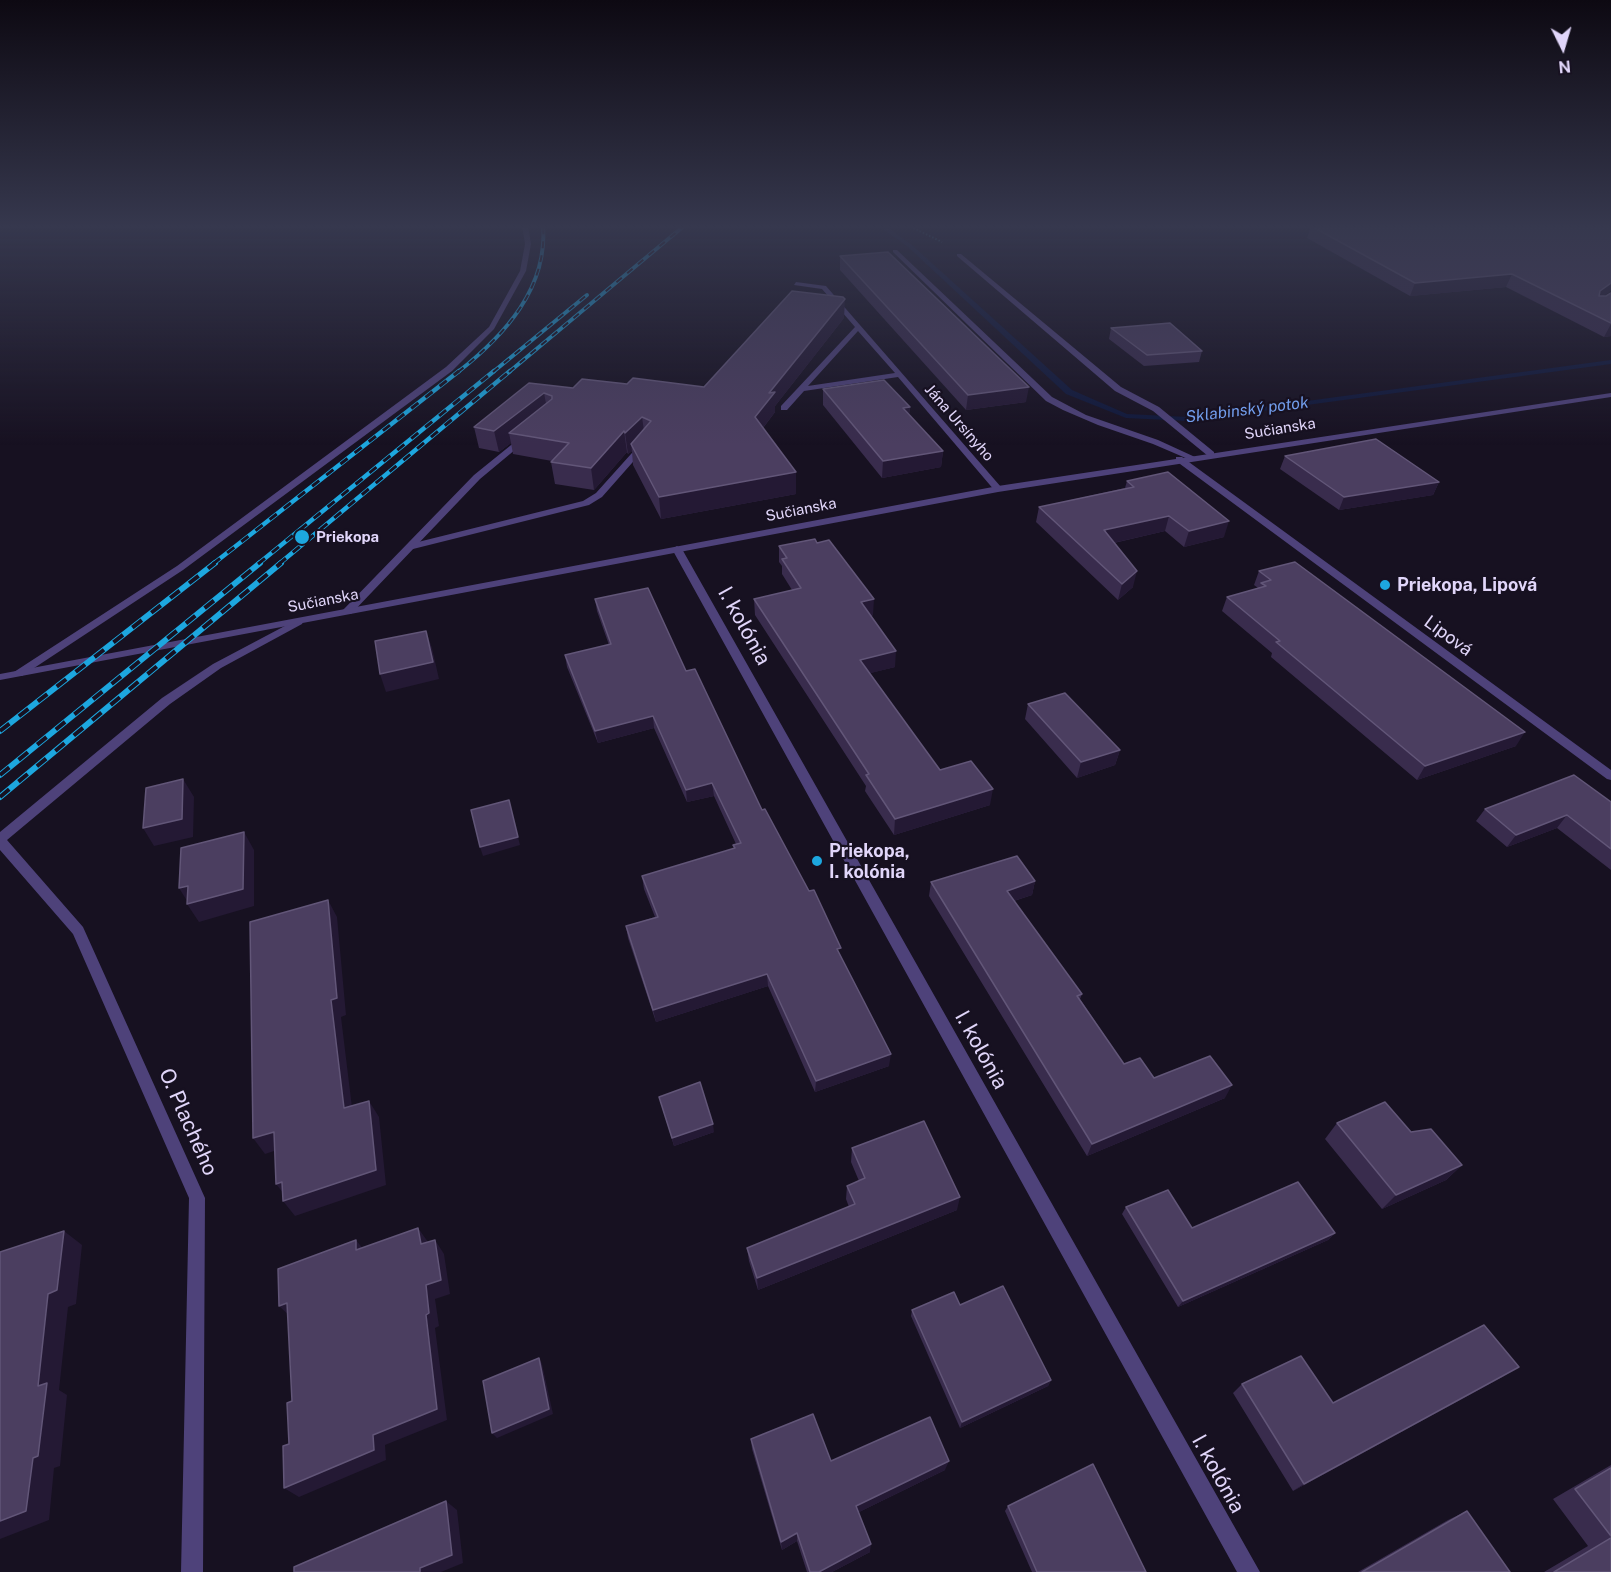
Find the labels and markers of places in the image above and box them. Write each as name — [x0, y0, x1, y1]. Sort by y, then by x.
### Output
marker: Priekopa — [293, 528, 311, 546]
place label: Priekopa — [316, 528, 379, 546]
place label: Priekopa, Lipová — [1397, 574, 1537, 596]
marker: Priekopa, Lipová — [1378, 578, 1392, 592]
place label: Priekopa, I. kolónia — [829, 840, 910, 882]
marker: Priekopa, I. kolónia — [810, 854, 824, 868]

